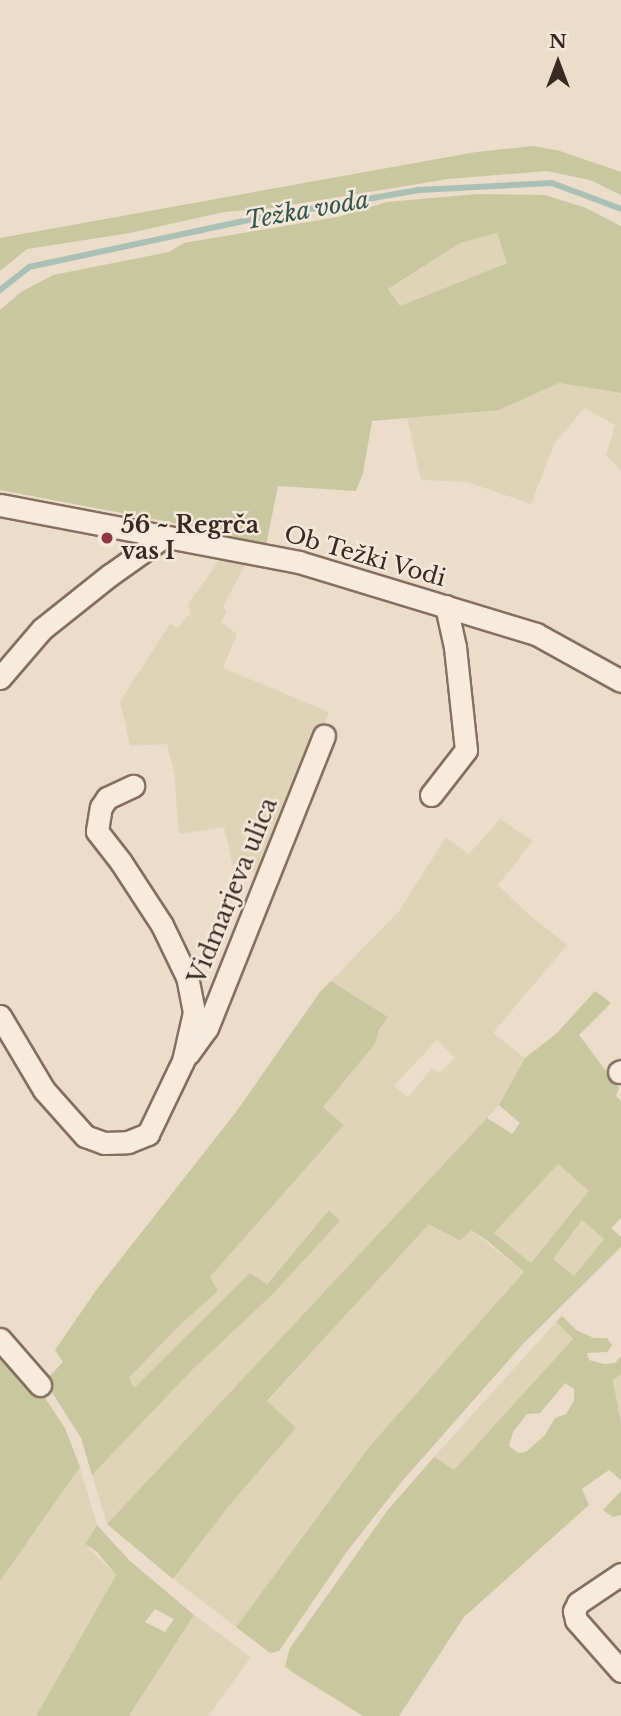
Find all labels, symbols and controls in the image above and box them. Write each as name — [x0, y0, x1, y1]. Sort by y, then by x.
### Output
north arrow — [523, 28, 593, 98]
text: N — [549, 30, 567, 53]
water label: Težka voda — [242, 185, 372, 235]
place label: 56 ~ Regrča vas I — [121, 511, 259, 565]
street label: Ob Težki Vodi — [280, 520, 450, 592]
marker: 56 ~ Regrča vas I — [99, 530, 115, 546]
street label: Vidmarjeva ulica — [183, 794, 283, 988]

